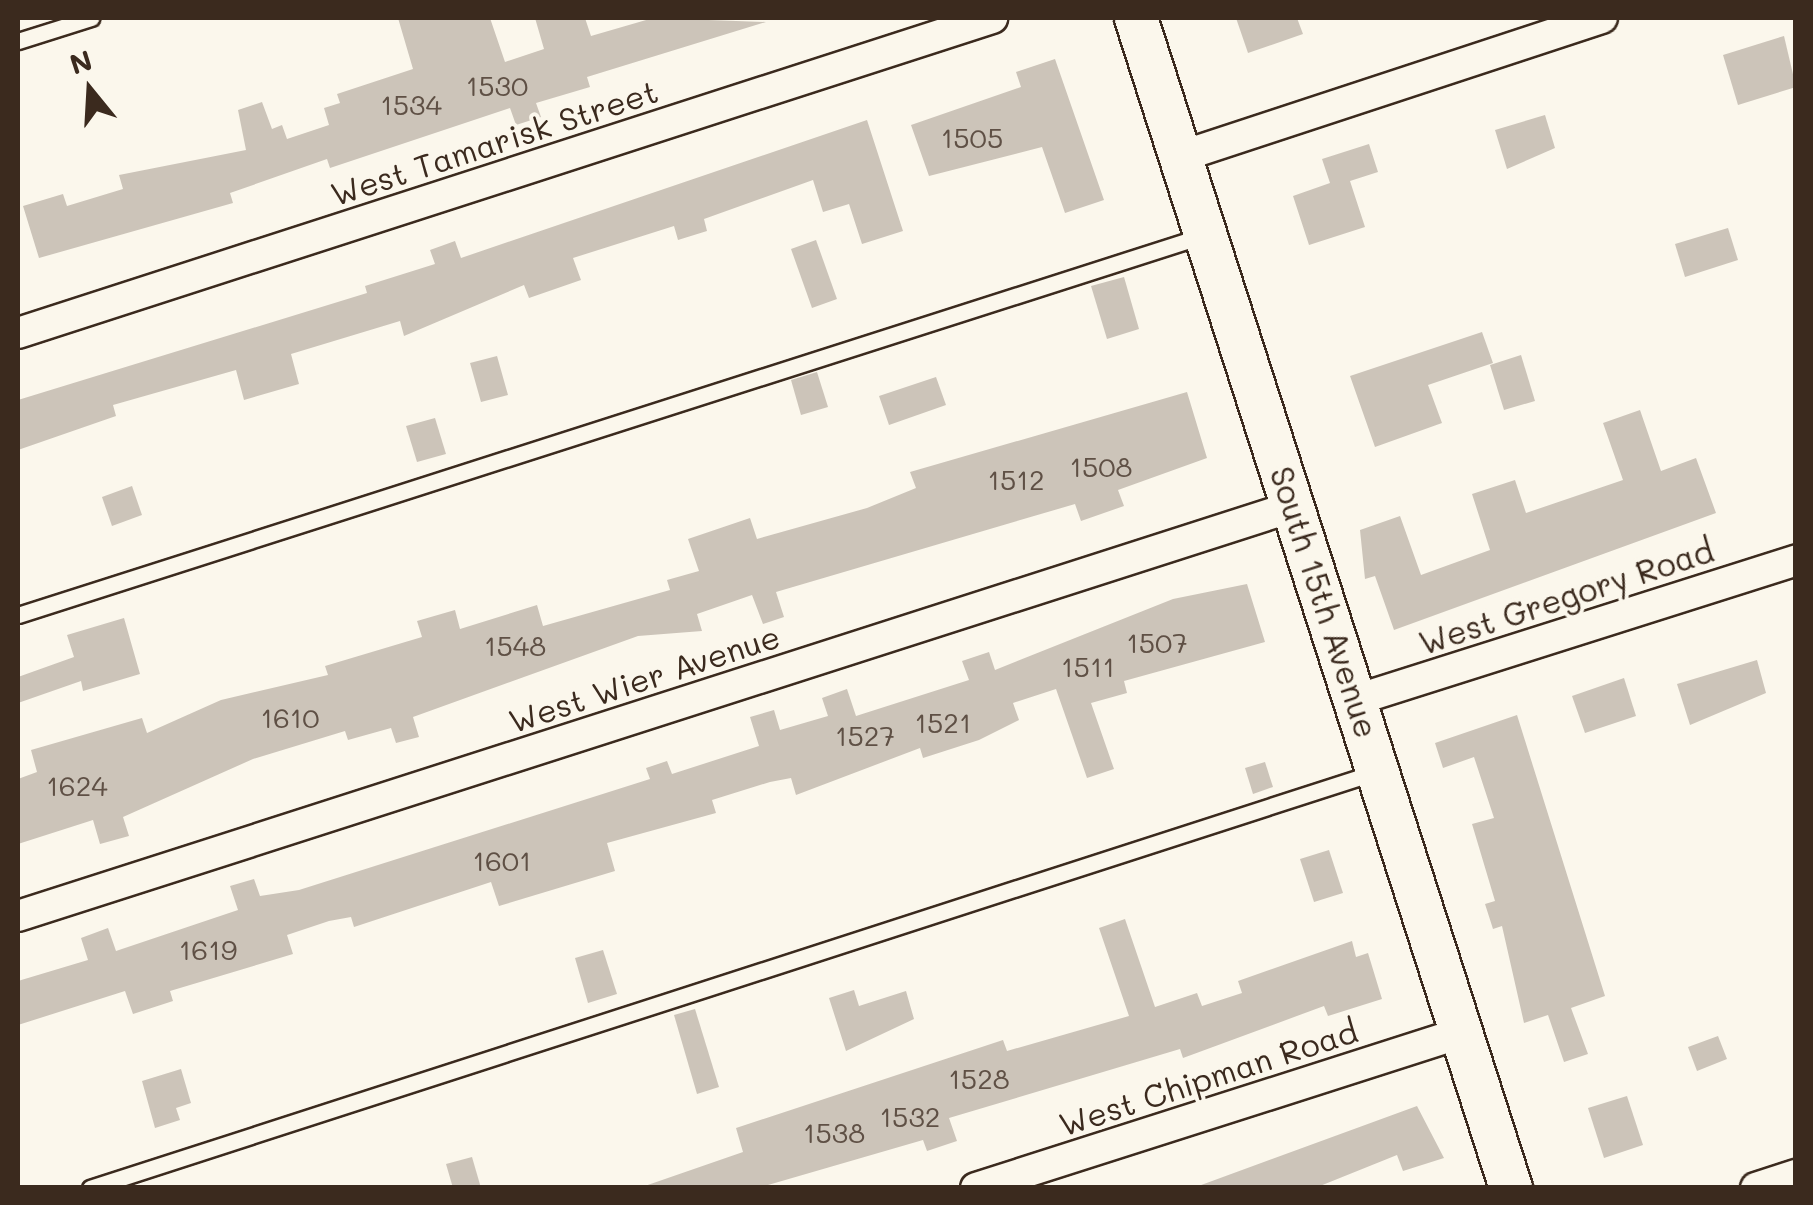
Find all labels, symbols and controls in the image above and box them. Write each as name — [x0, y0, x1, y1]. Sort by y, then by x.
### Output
north arrow — [40, 40, 140, 140]
text: N — [65, 41, 96, 82]
house number: 1530 — [466, 68, 528, 102]
street label: West Tamarisk Street — [326, 71, 662, 213]
house number: 1534 — [380, 87, 442, 121]
house number: 1505 — [941, 120, 1003, 154]
house number: 1508 — [1069, 449, 1133, 483]
house number: 1512 — [988, 462, 1044, 496]
street label: South 15th Avenue — [1263, 462, 1387, 742]
street label: West Gregory Road — [1414, 530, 1718, 662]
street label: West Wier Avenue — [504, 616, 784, 740]
house number: 1507 — [1126, 625, 1188, 659]
house number: 1548 — [484, 628, 546, 662]
house number: 1511 — [1061, 649, 1115, 683]
house number: 1610 — [260, 700, 320, 734]
house number: 1521 — [915, 705, 971, 739]
house number: 1527 — [835, 718, 895, 752]
house number: 1624 — [46, 768, 108, 802]
house number: 1601 — [472, 843, 532, 877]
house number: 1619 — [179, 932, 237, 966]
street label: West Chipman Road — [1054, 1011, 1362, 1143]
house number: 1528 — [948, 1061, 1010, 1095]
house number: 1532 — [880, 1099, 940, 1133]
house number: 1538 — [803, 1115, 865, 1149]

